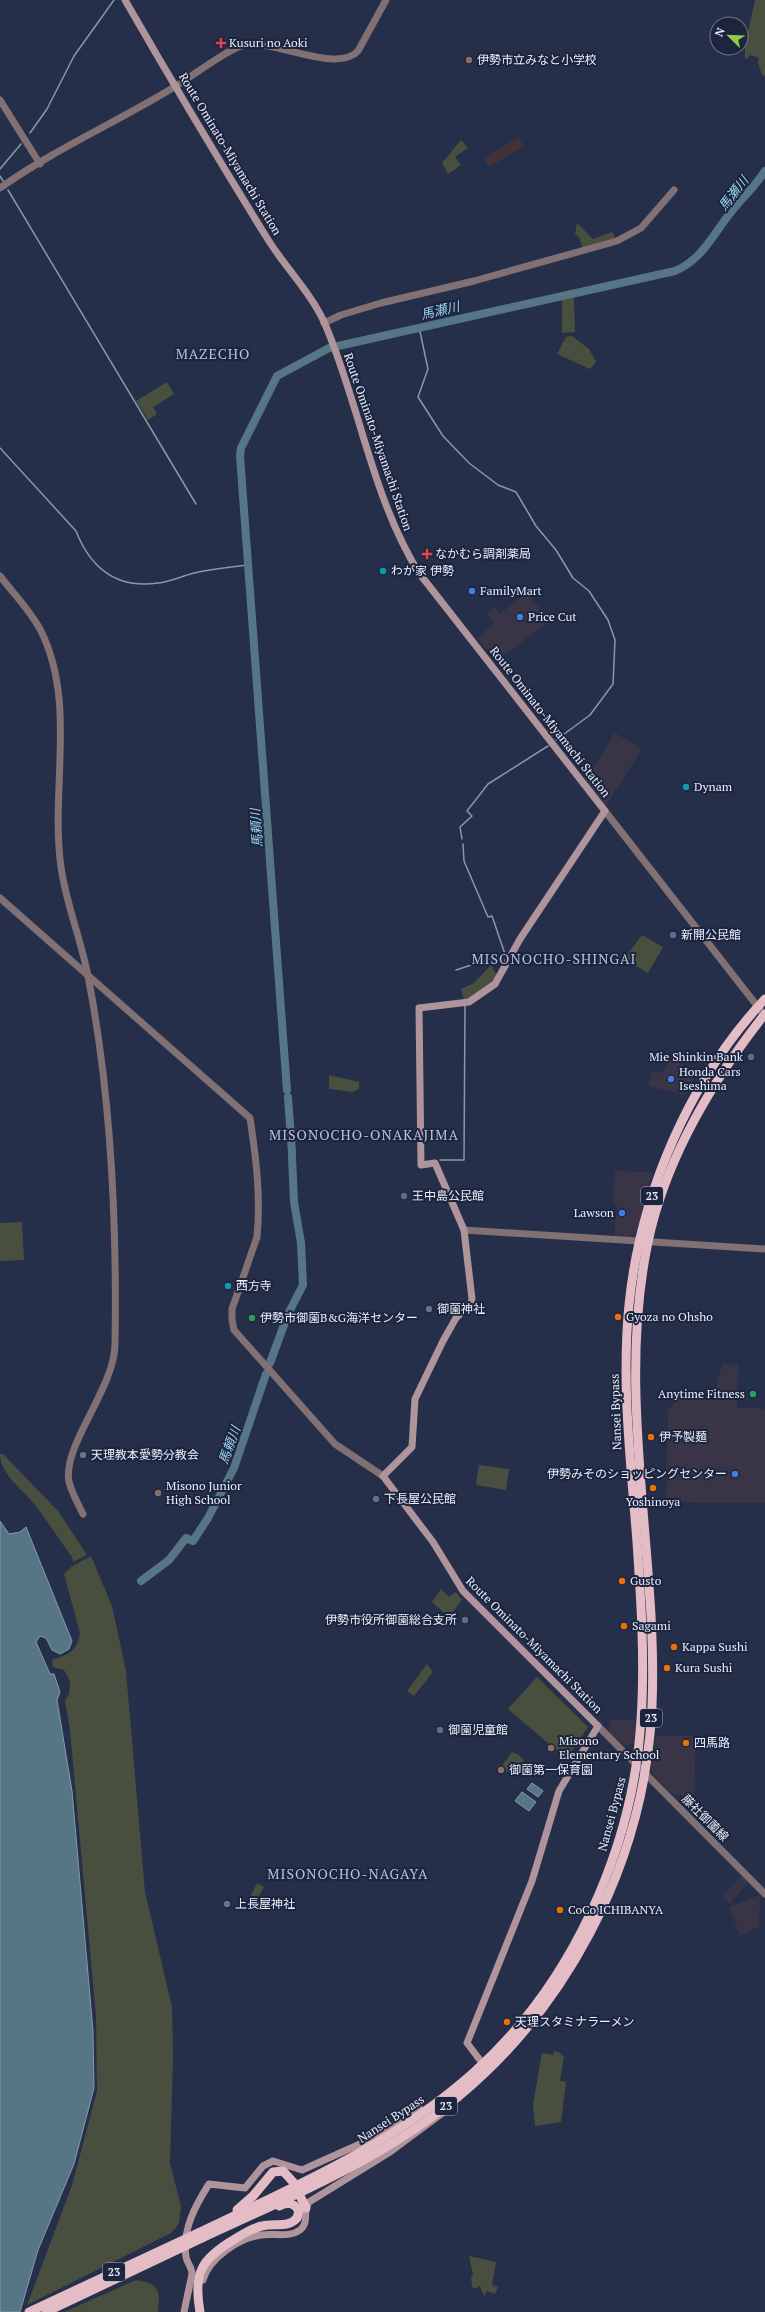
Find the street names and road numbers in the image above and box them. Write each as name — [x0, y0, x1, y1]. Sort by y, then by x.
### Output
street label: Route Ominato-Miyamachi Station — [176, 70, 285, 238]
street label: Route Ominato-Miyamachi Station — [341, 351, 416, 533]
street label: Route Ominato-Miyamachi Station — [487, 643, 614, 800]
road number: 23 — [641, 1187, 663, 1205]
street label: Nansei Bypass — [607, 1374, 624, 1450]
street label: Route Ominato-Miyamachi Station — [463, 1573, 606, 1716]
road number: 23 — [640, 1709, 662, 1727]
street label: Nansei Bypass — [594, 1775, 629, 1853]
street label: 藤社御薗線 — [679, 1791, 732, 1844]
street label: Nansei Bypass — [355, 2091, 427, 2146]
road number: 23 — [435, 2097, 457, 2115]
road number: 23 — [103, 2263, 125, 2281]

